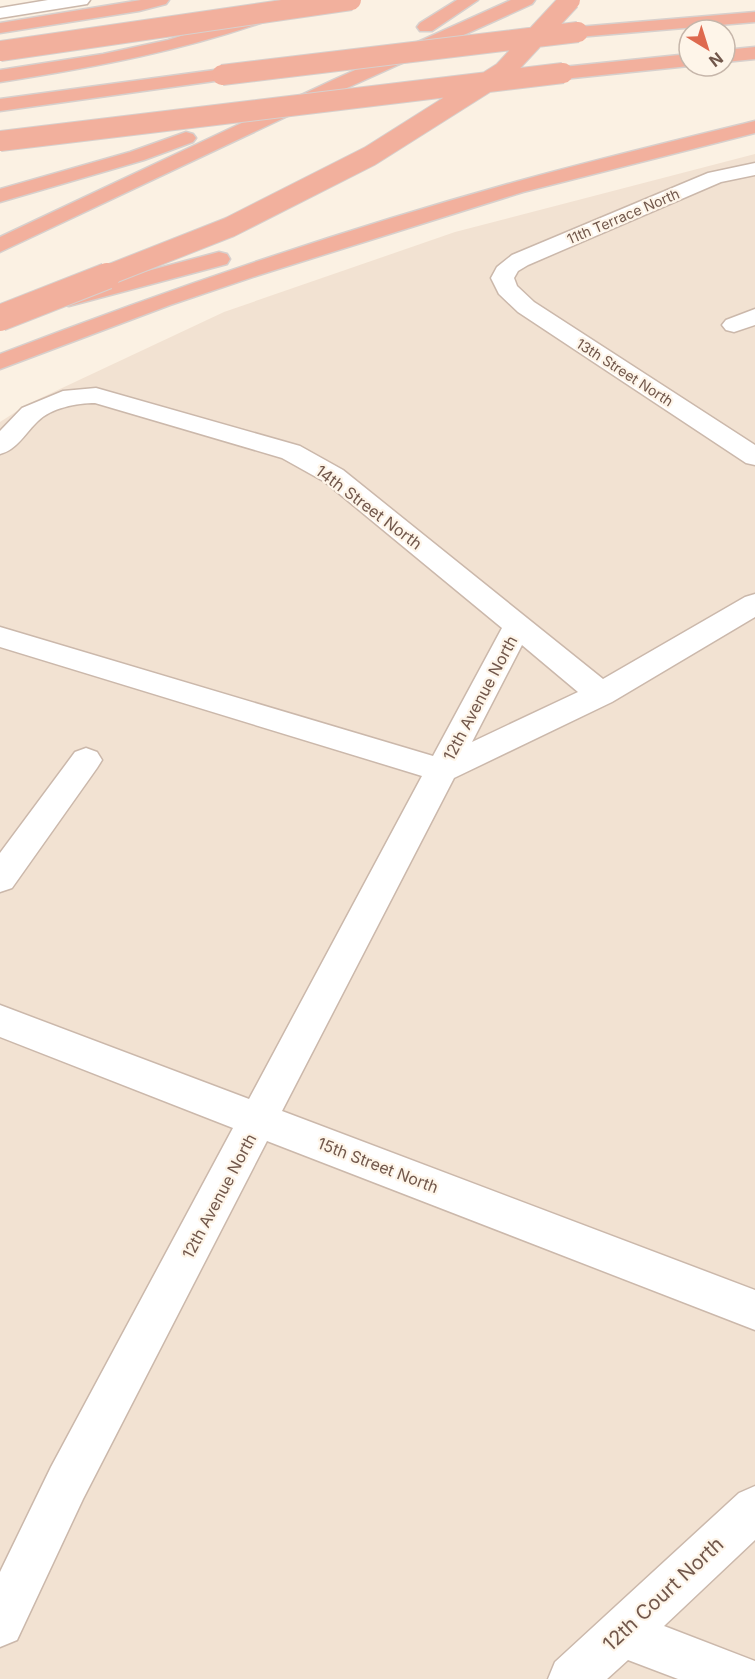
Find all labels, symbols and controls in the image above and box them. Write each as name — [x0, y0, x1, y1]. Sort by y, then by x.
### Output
north arrow — [677, 18, 737, 78]
text: N — [705, 48, 727, 71]
street label: 11th Terrace North — [564, 185, 682, 247]
street label: 13th Street North — [573, 334, 677, 410]
street label: 14th Street North — [312, 460, 426, 554]
street label: 12th Avenue North — [439, 632, 521, 764]
street label: 12th Avenue North — [178, 1130, 260, 1262]
street label: 15th Street North — [315, 1133, 441, 1197]
street label: 12th Court North — [598, 1532, 728, 1656]

